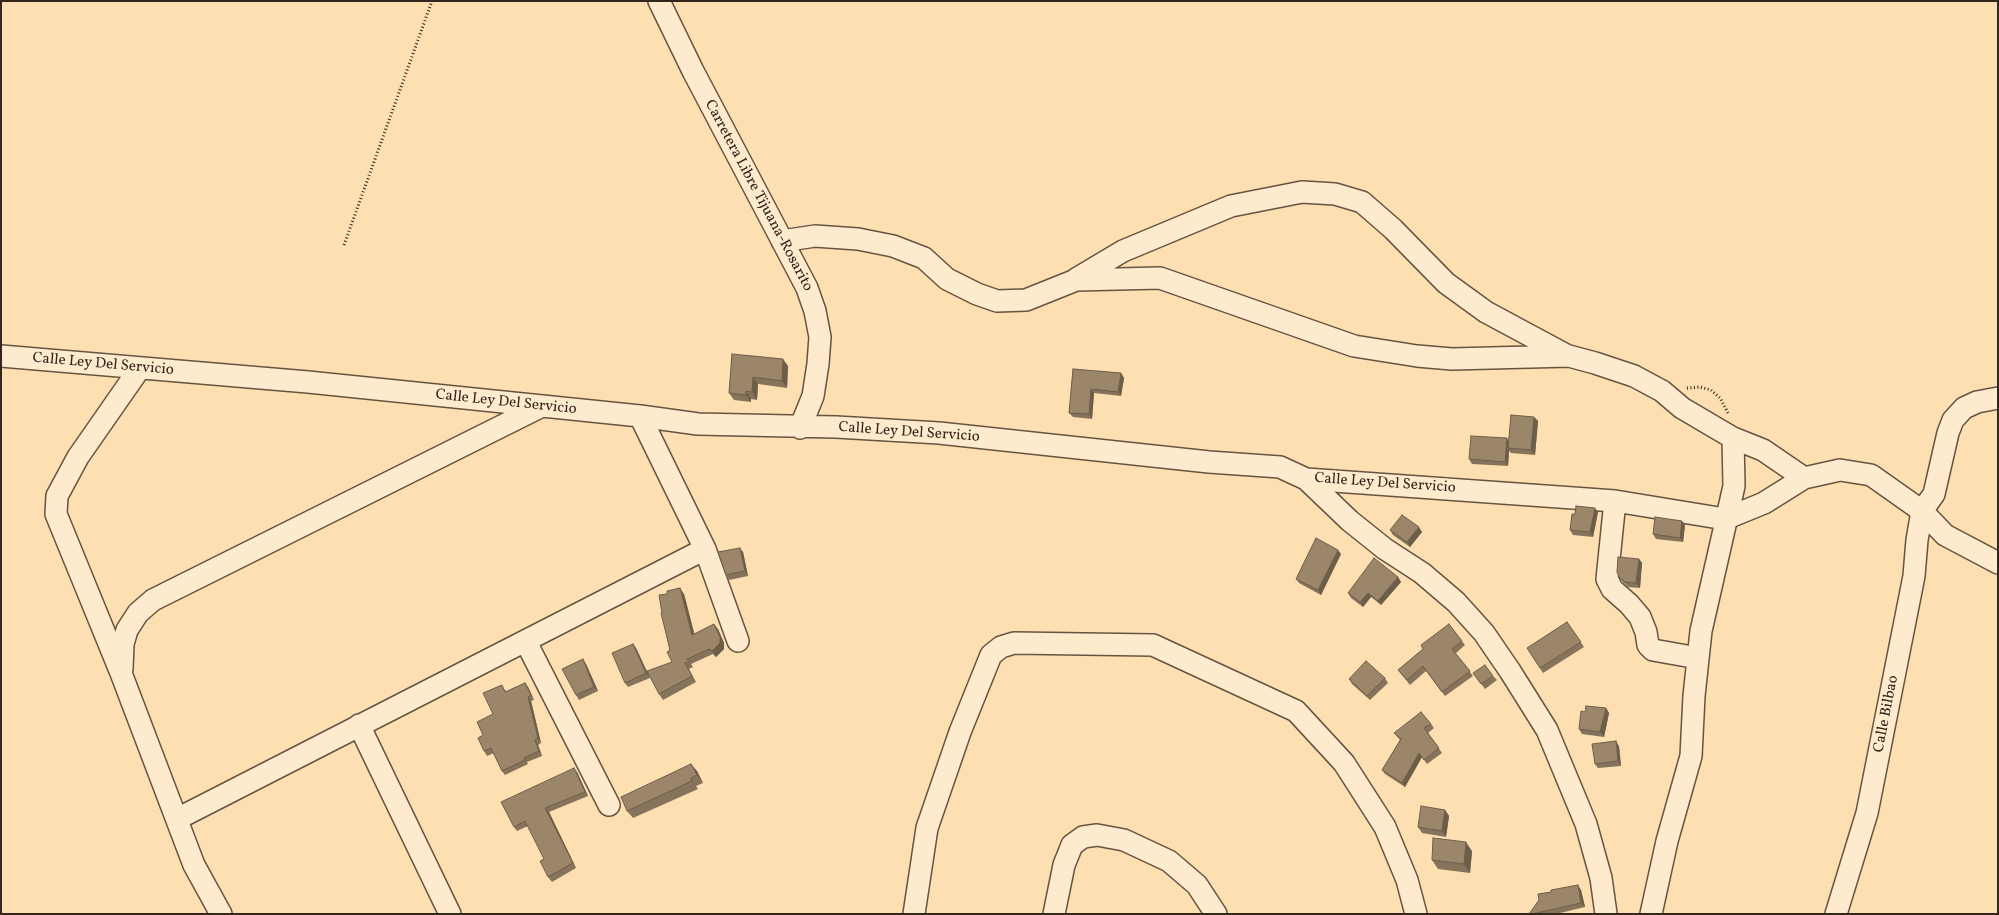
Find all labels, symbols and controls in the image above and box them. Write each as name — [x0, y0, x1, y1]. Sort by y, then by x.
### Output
street label: Carretera Libre Tijuana-Rosarito — [700, 97, 816, 295]
street label: Calle Ley Del Servicio — [32, 350, 174, 380]
street label: Calle Ley Del Servicio — [435, 387, 577, 419]
street label: Calle Ley Del Servicio — [838, 419, 980, 447]
street label: Calle Ley Del Servicio — [1314, 470, 1456, 498]
street label: Calle Bilbao — [1871, 674, 1903, 754]

